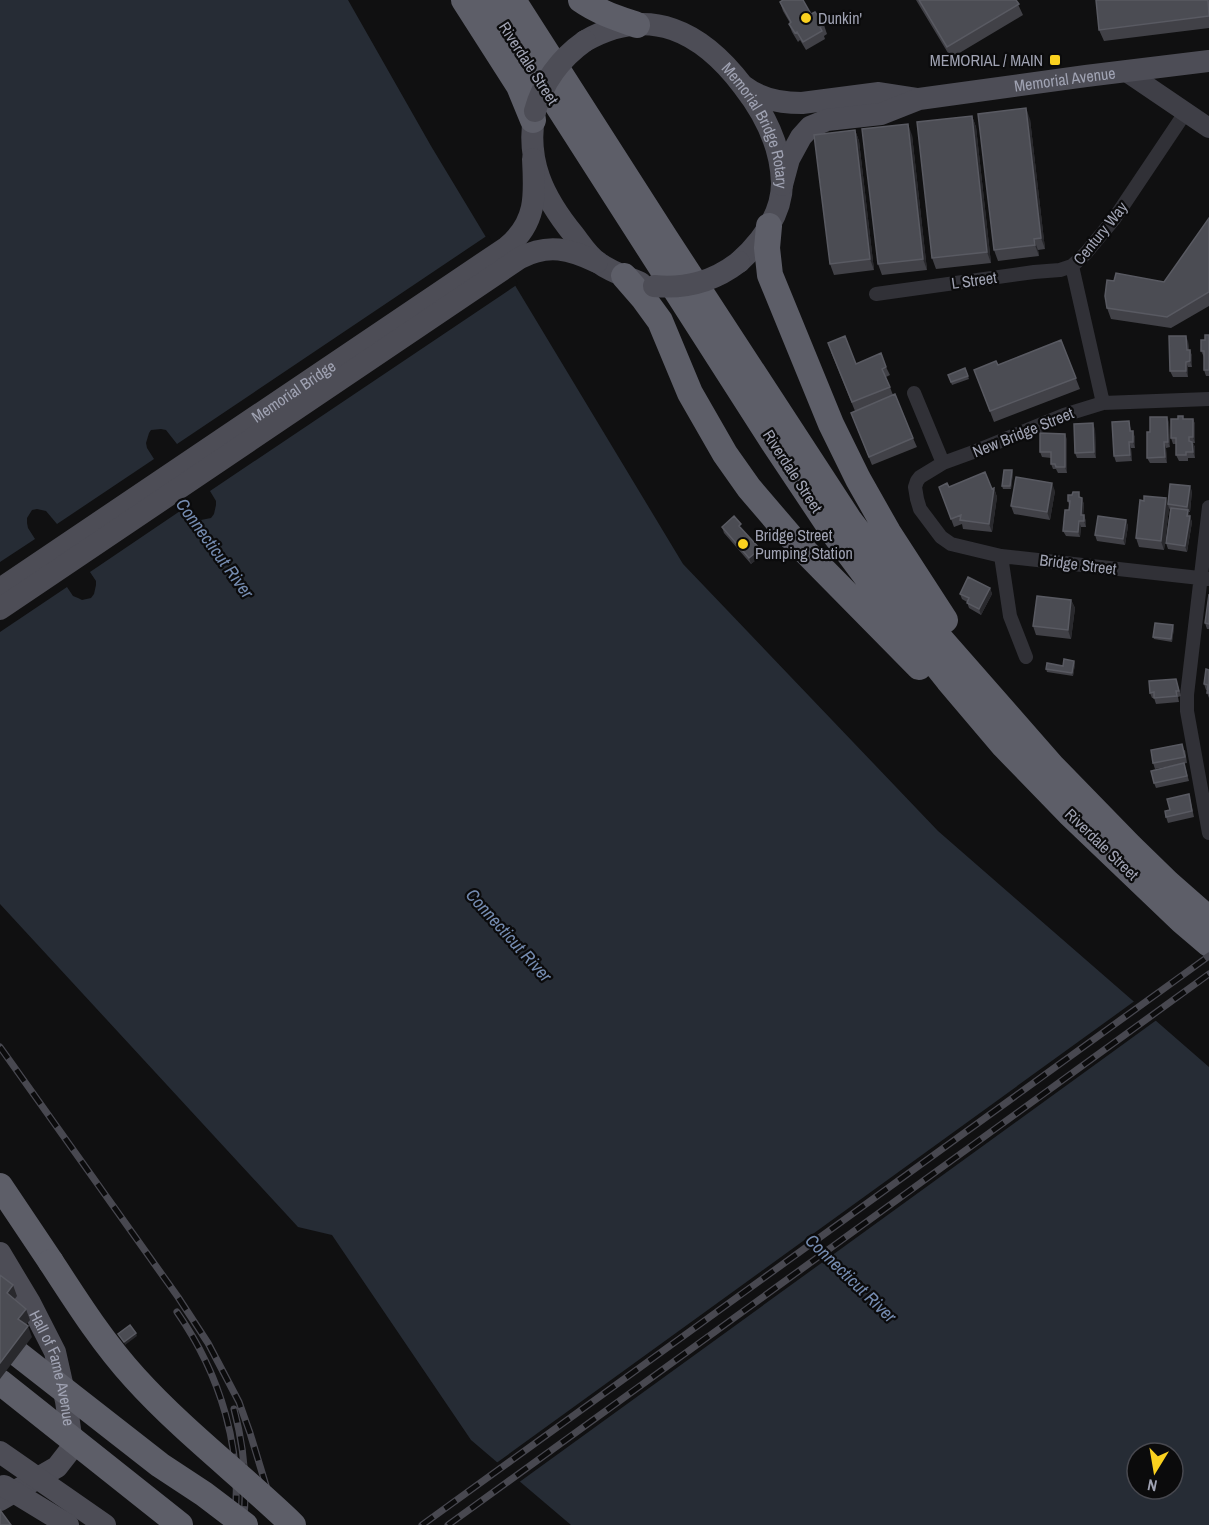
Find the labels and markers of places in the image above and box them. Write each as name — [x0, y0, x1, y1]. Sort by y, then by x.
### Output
place label: Dunkin' — [818, 7, 862, 29]
marker: Dunkin' — [799, 11, 813, 25]
place label: MEMORIAL / MAIN — [930, 49, 1043, 71]
marker: MEMORIAL / MAIN — [1048, 53, 1062, 67]
place label: Bridge Street Pumping Station — [755, 524, 853, 564]
marker: Bridge Street Pumping Station — [736, 537, 750, 551]

